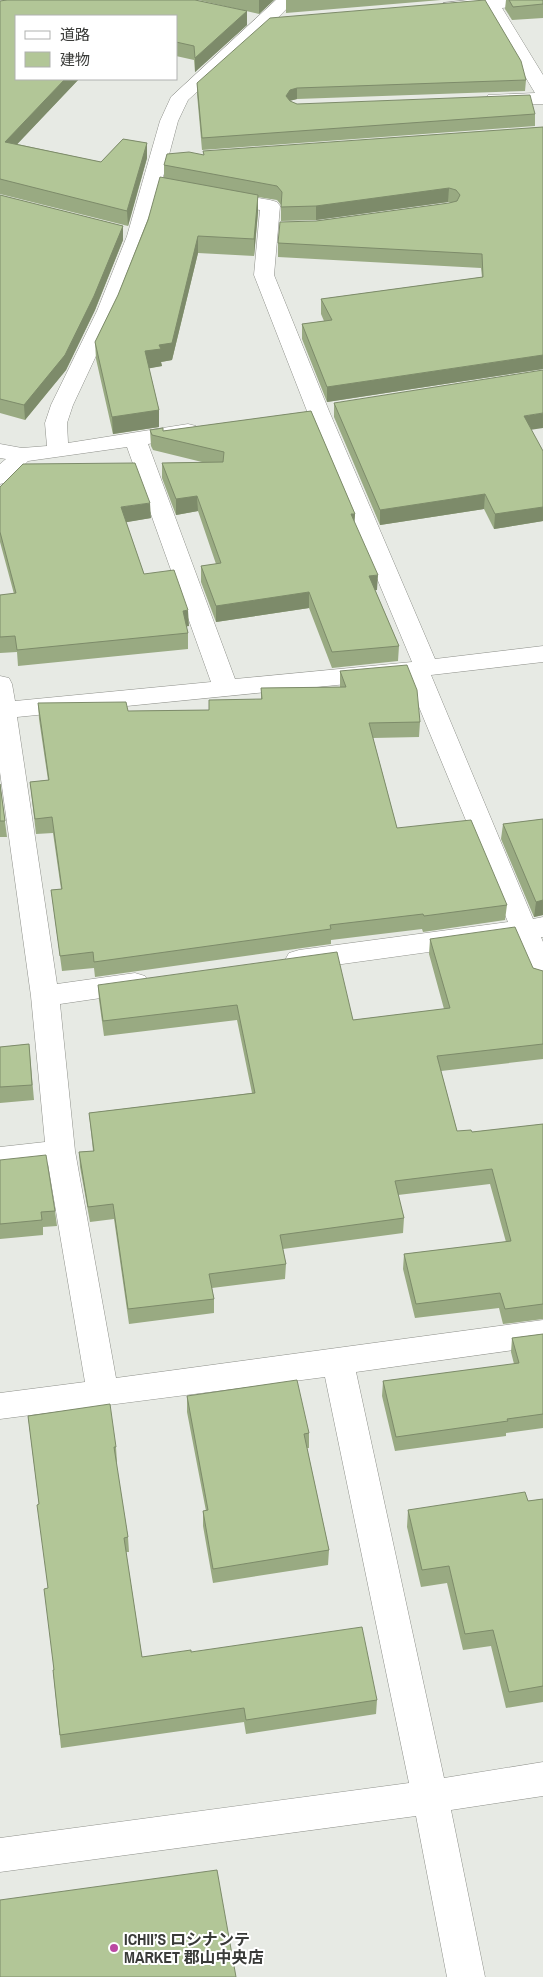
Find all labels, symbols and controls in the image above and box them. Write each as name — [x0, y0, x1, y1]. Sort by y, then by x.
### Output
legend — [15, 15, 178, 80]
text: 道路 — [60, 24, 90, 45]
text: 建物 — [60, 49, 90, 70]
place label: ICHII’S ロシナンテ MARKET 郡山中央店 — [124, 1928, 264, 1968]
marker: ICHII’S ロシナンテ MARKET 郡山中央店 — [108, 1942, 120, 1954]

